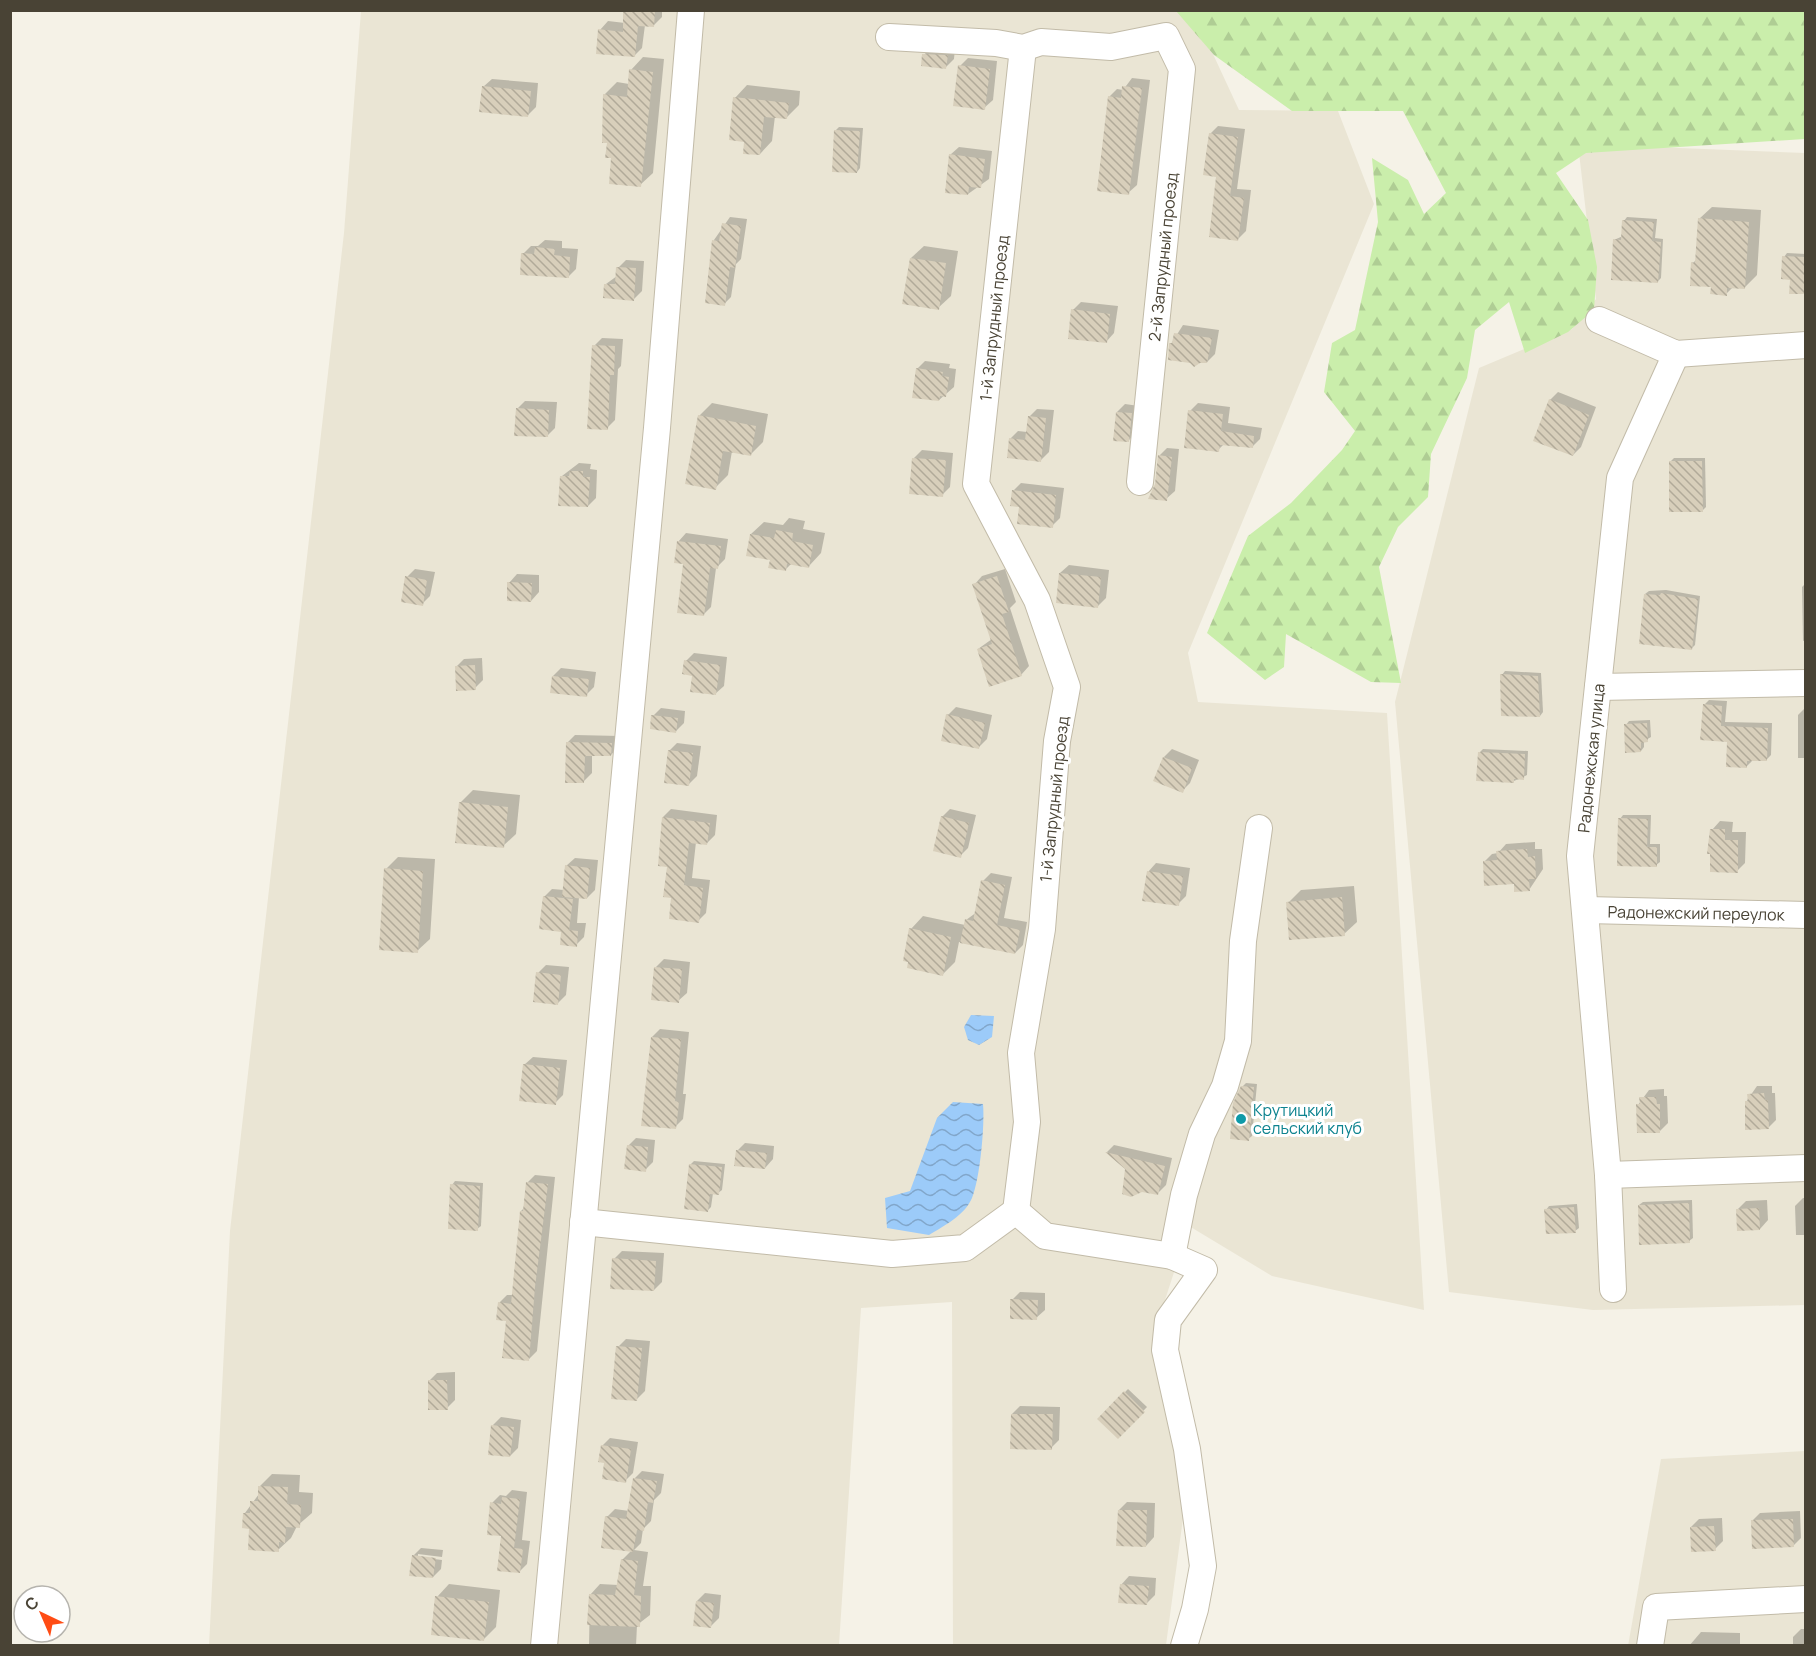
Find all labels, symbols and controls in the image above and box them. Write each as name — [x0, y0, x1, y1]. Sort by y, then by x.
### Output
street label: 2-й Запрудный проезд — [1143, 171, 1183, 343]
street label: 1-й Запрудный проезд — [974, 233, 1014, 402]
street label: Радонежская улица — [1572, 682, 1610, 834]
street label: 1-й Запрудный проезд — [1034, 714, 1074, 883]
street label: Радонежский переулок — [1607, 900, 1786, 926]
place label: Крутицкий сельский клуб — [1253, 1099, 1362, 1139]
marker: Крутицкий сельский клуб — [1234, 1112, 1248, 1126]
north arrow — [12, 1584, 72, 1644]
text: С — [20, 1591, 44, 1615]

